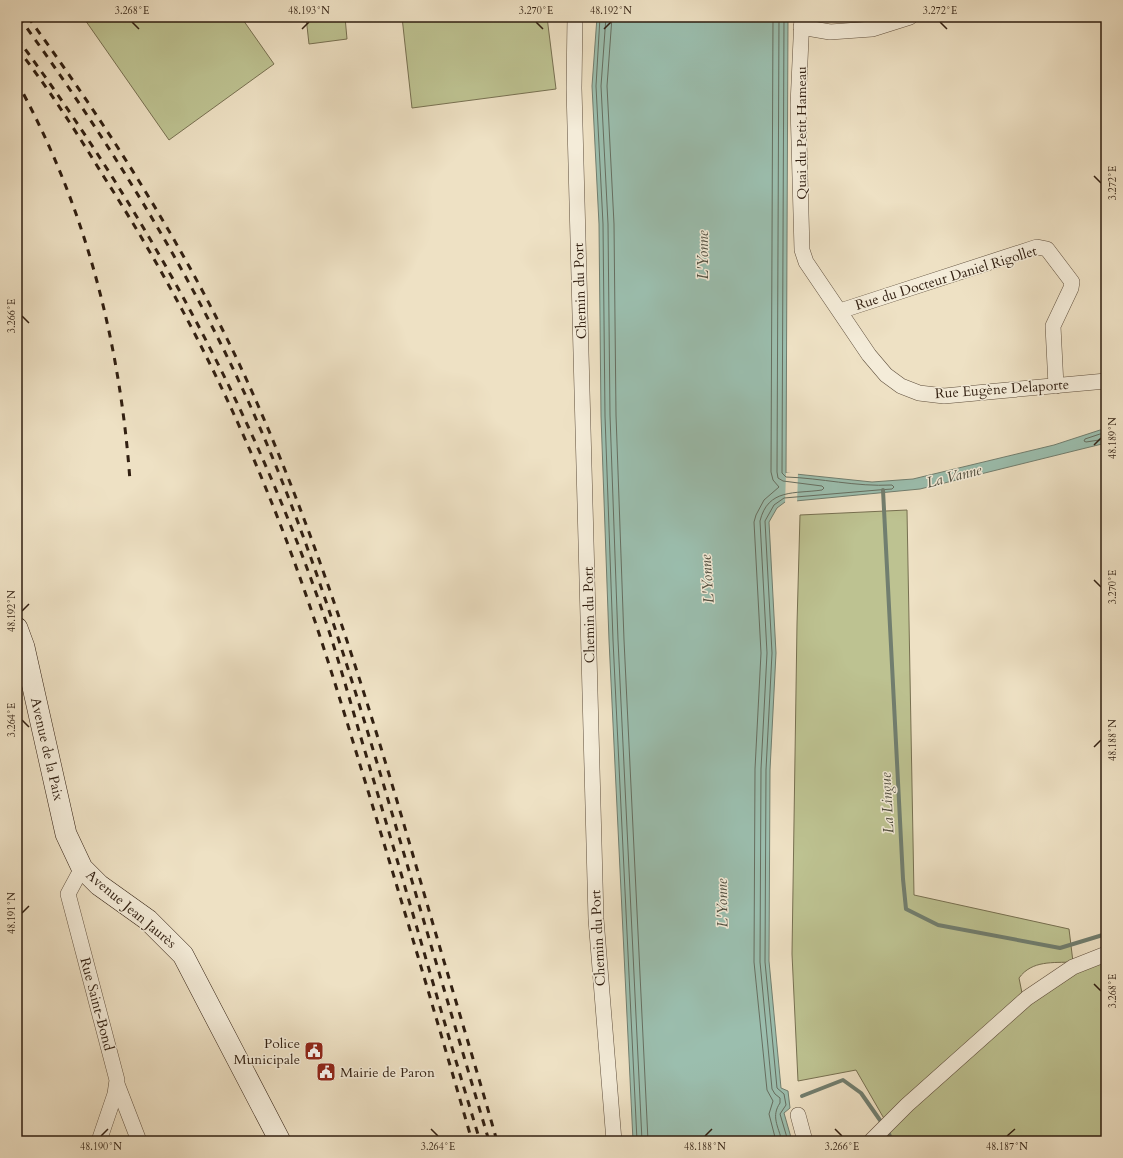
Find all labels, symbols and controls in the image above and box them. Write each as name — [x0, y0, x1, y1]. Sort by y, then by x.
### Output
text: 3.268°E — [115, 4, 149, 18]
text: 48.193°N — [288, 4, 330, 18]
text: 3.270°E — [519, 4, 553, 18]
text: 48.192°N — [590, 4, 632, 18]
text: 3.272°E — [923, 4, 957, 18]
street label: Quai du Petit Hameau — [792, 66, 811, 200]
text: 3.272°E — [1106, 166, 1120, 200]
water label: L'Yonne — [693, 230, 713, 280]
street label: Rue du Docteur Daniel Rigollet — [853, 241, 1040, 315]
street label: Chemin du Port — [569, 242, 591, 340]
text: 3.266°E — [5, 299, 19, 333]
street label: Rue Eugène Delaporte — [934, 375, 1070, 403]
text: 48.189°N — [1106, 417, 1120, 459]
water label: La Vanne — [924, 459, 984, 493]
water label: L'Yonne — [695, 554, 719, 604]
street label: Chemin du Port — [579, 566, 599, 663]
text: 3.270°E — [1106, 570, 1120, 604]
text: 48.192°N — [5, 590, 19, 632]
street label: Avenue de la Paix — [26, 696, 68, 802]
text: 3.264°E — [5, 703, 19, 737]
text: 48.188°N — [1106, 719, 1120, 761]
water label: La Lingue — [875, 772, 899, 834]
street label: Avenue Jean Jaurès — [82, 866, 180, 953]
water label: L'Yonne — [712, 878, 732, 928]
street label: Chemin du Port — [586, 889, 610, 987]
text: 48.191°N — [5, 892, 19, 934]
street label: Rue Saint-Bond — [75, 955, 119, 1053]
text: 3.268°E — [1106, 974, 1120, 1008]
place label: Police Municipale — [233, 1034, 300, 1069]
public building icon: Police Municipale — [303, 1040, 325, 1062]
public building icon: Mairie de Paron — [315, 1061, 337, 1083]
place label: Mairie de Paron — [340, 1063, 435, 1082]
text: 48.190°N — [80, 1140, 122, 1154]
text: 3.264°E — [421, 1140, 455, 1154]
text: 48.188°N — [684, 1140, 726, 1154]
text: 3.266°E — [825, 1140, 859, 1154]
text: 48.187°N — [986, 1140, 1028, 1154]

